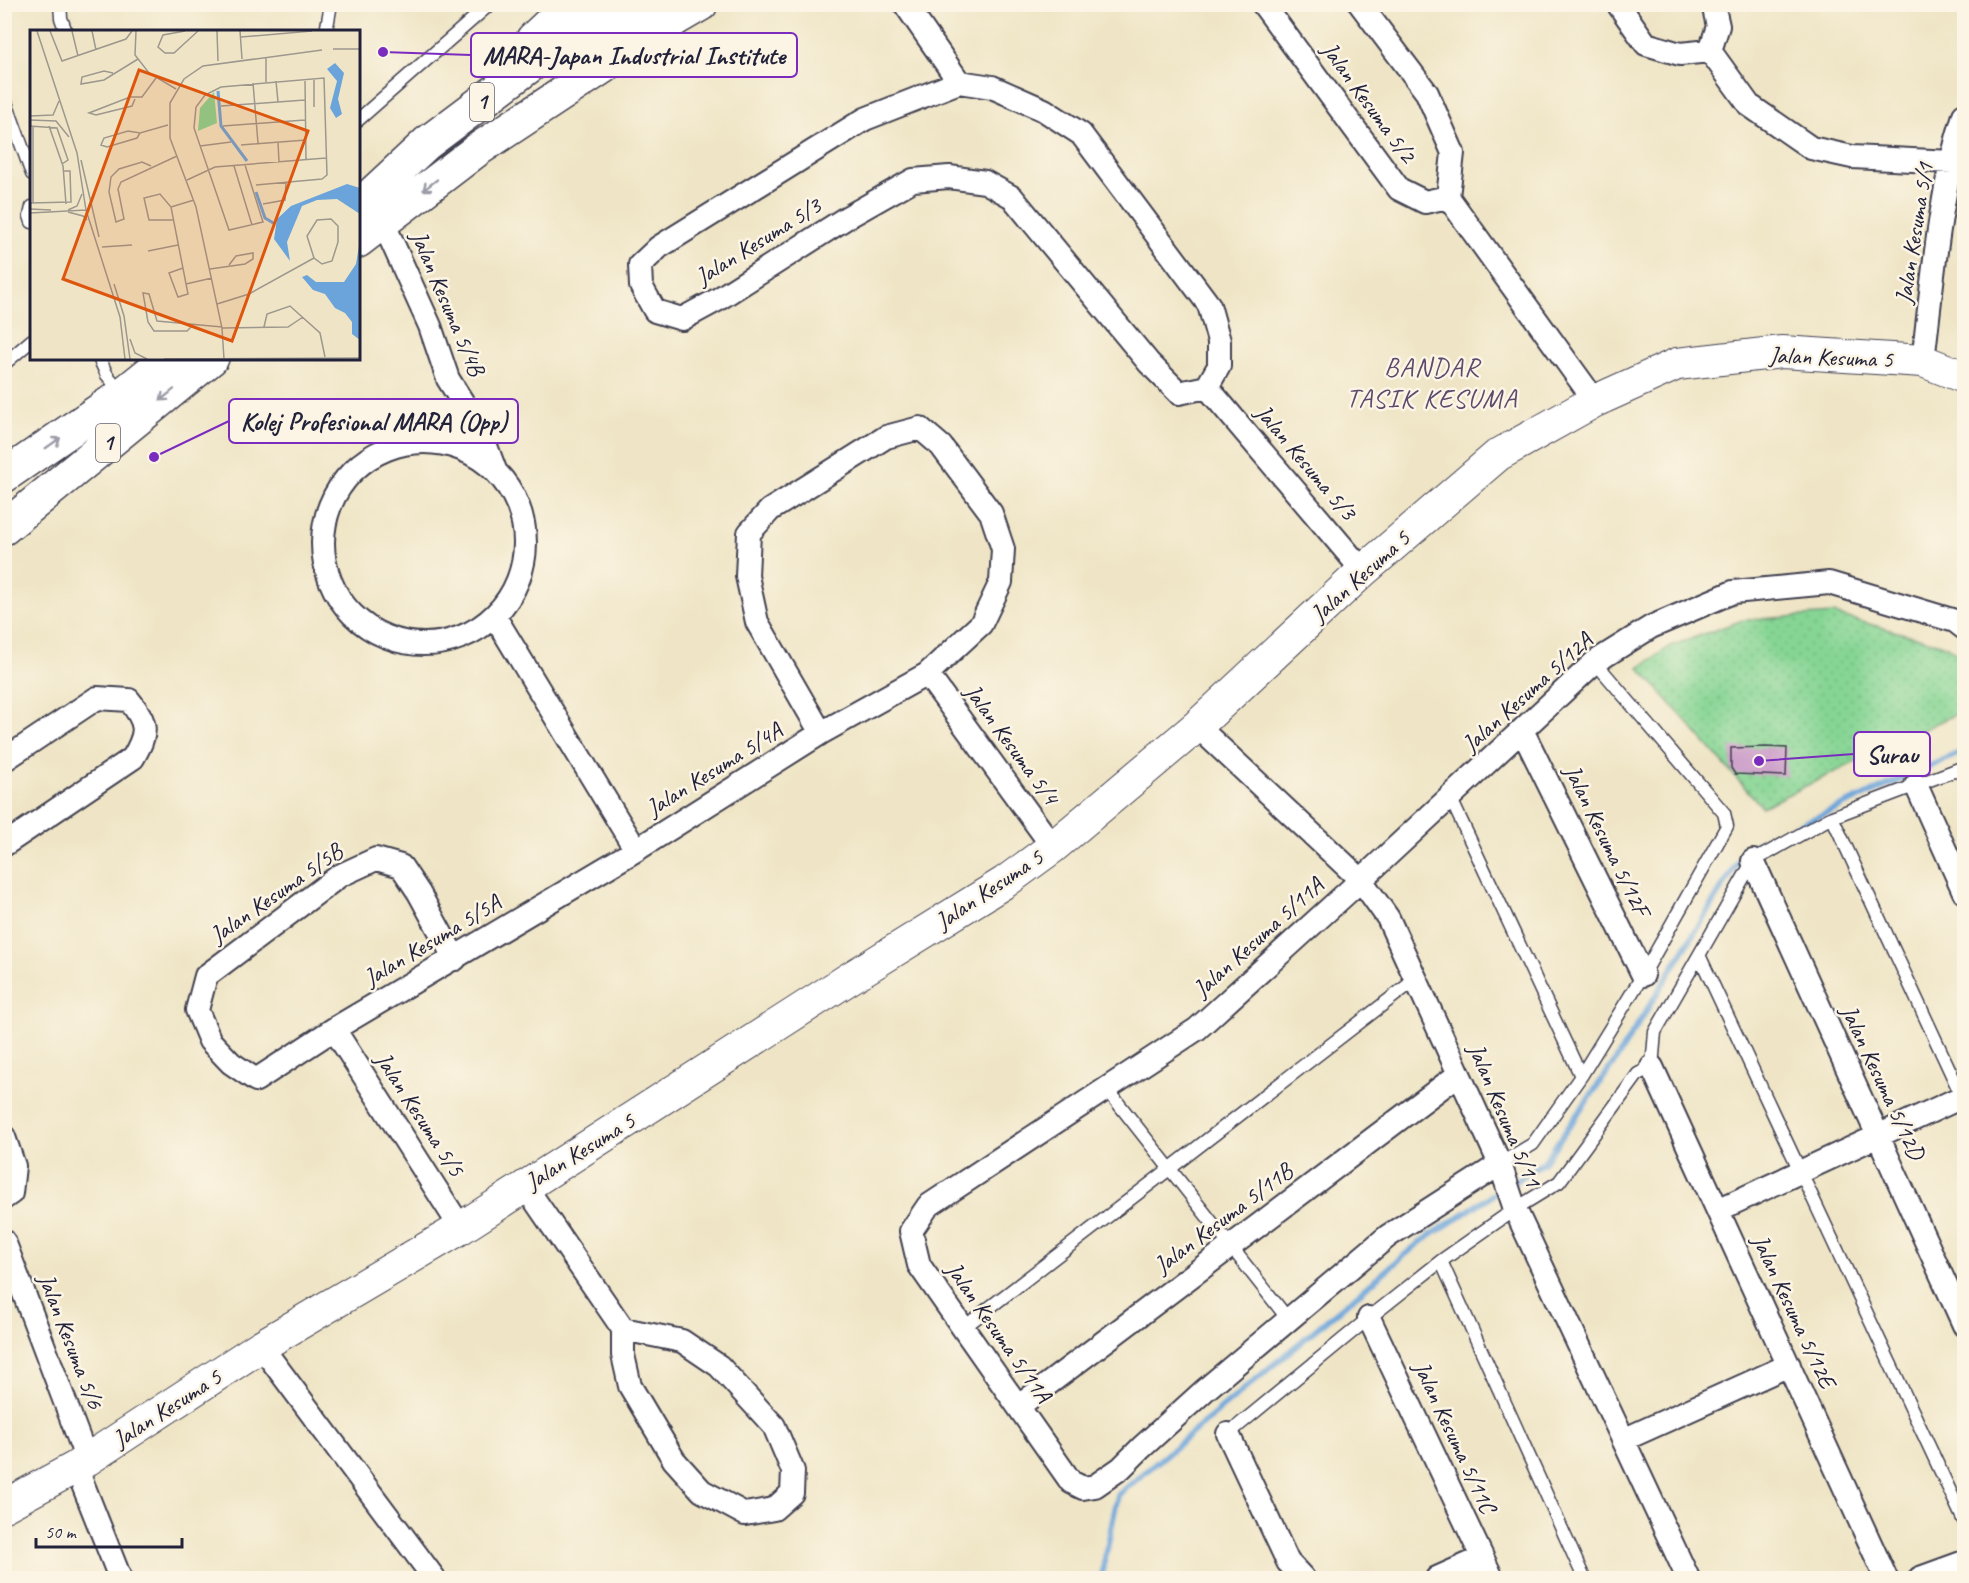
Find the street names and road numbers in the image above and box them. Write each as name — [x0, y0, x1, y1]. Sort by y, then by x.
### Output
street label: Jalan Kesuma 5/2 — [1314, 35, 1424, 170]
road number: 1 — [470, 83, 494, 121]
street label: Jalan Kesuma 5/1 — [1888, 159, 1940, 307]
street label: Jalan Kesuma 5/3 — [689, 189, 828, 292]
street label: Jalan Kesuma 5/4B — [404, 225, 493, 381]
street label: Jalan Kesuma 5 — [1768, 340, 1894, 374]
street label: Jalan Kesuma 5/3 — [1248, 397, 1365, 528]
road number: 1 — [96, 424, 120, 462]
street label: Jalan Kesuma 5 — [1303, 523, 1417, 629]
street label: Jalan Kesuma 5/12A — [1455, 625, 1599, 759]
street label: Jalan Kesuma 5/4 — [957, 677, 1067, 812]
street label: Jalan Kesuma 5/4A — [640, 715, 788, 823]
street label: Jalan Kesuma 5/12F — [1557, 759, 1659, 925]
street label: Jalan Kesuma 5/5B — [203, 835, 349, 950]
street label: Jalan Kesuma 5 — [929, 841, 1050, 937]
street label: Jalan Kesuma 5/11A — [1186, 870, 1330, 1004]
street label: Jalan Kesuma 5/5A — [357, 887, 507, 993]
street label: Jalan Kesuma 5/12D — [1834, 999, 1933, 1166]
street label: Jalan Kesuma 5/11 — [1461, 1038, 1549, 1192]
street label: Jalan Kesuma 5/5 — [368, 1045, 472, 1183]
street label: Jalan Kesuma 5 — [519, 1105, 641, 1197]
street label: Jalan Kesuma 5/11B — [1147, 1155, 1299, 1280]
street label: Jalan Kesuma 5/12E — [1745, 1229, 1844, 1395]
street label: Jalan Kesuma 5/11A — [939, 1255, 1059, 1409]
street label: Jalan Kesuma 5/6 — [31, 1268, 111, 1414]
street label: Jalan Kesuma 5/11C — [1406, 1355, 1504, 1520]
street label: Jalan Kesuma 5 — [106, 1361, 228, 1455]

